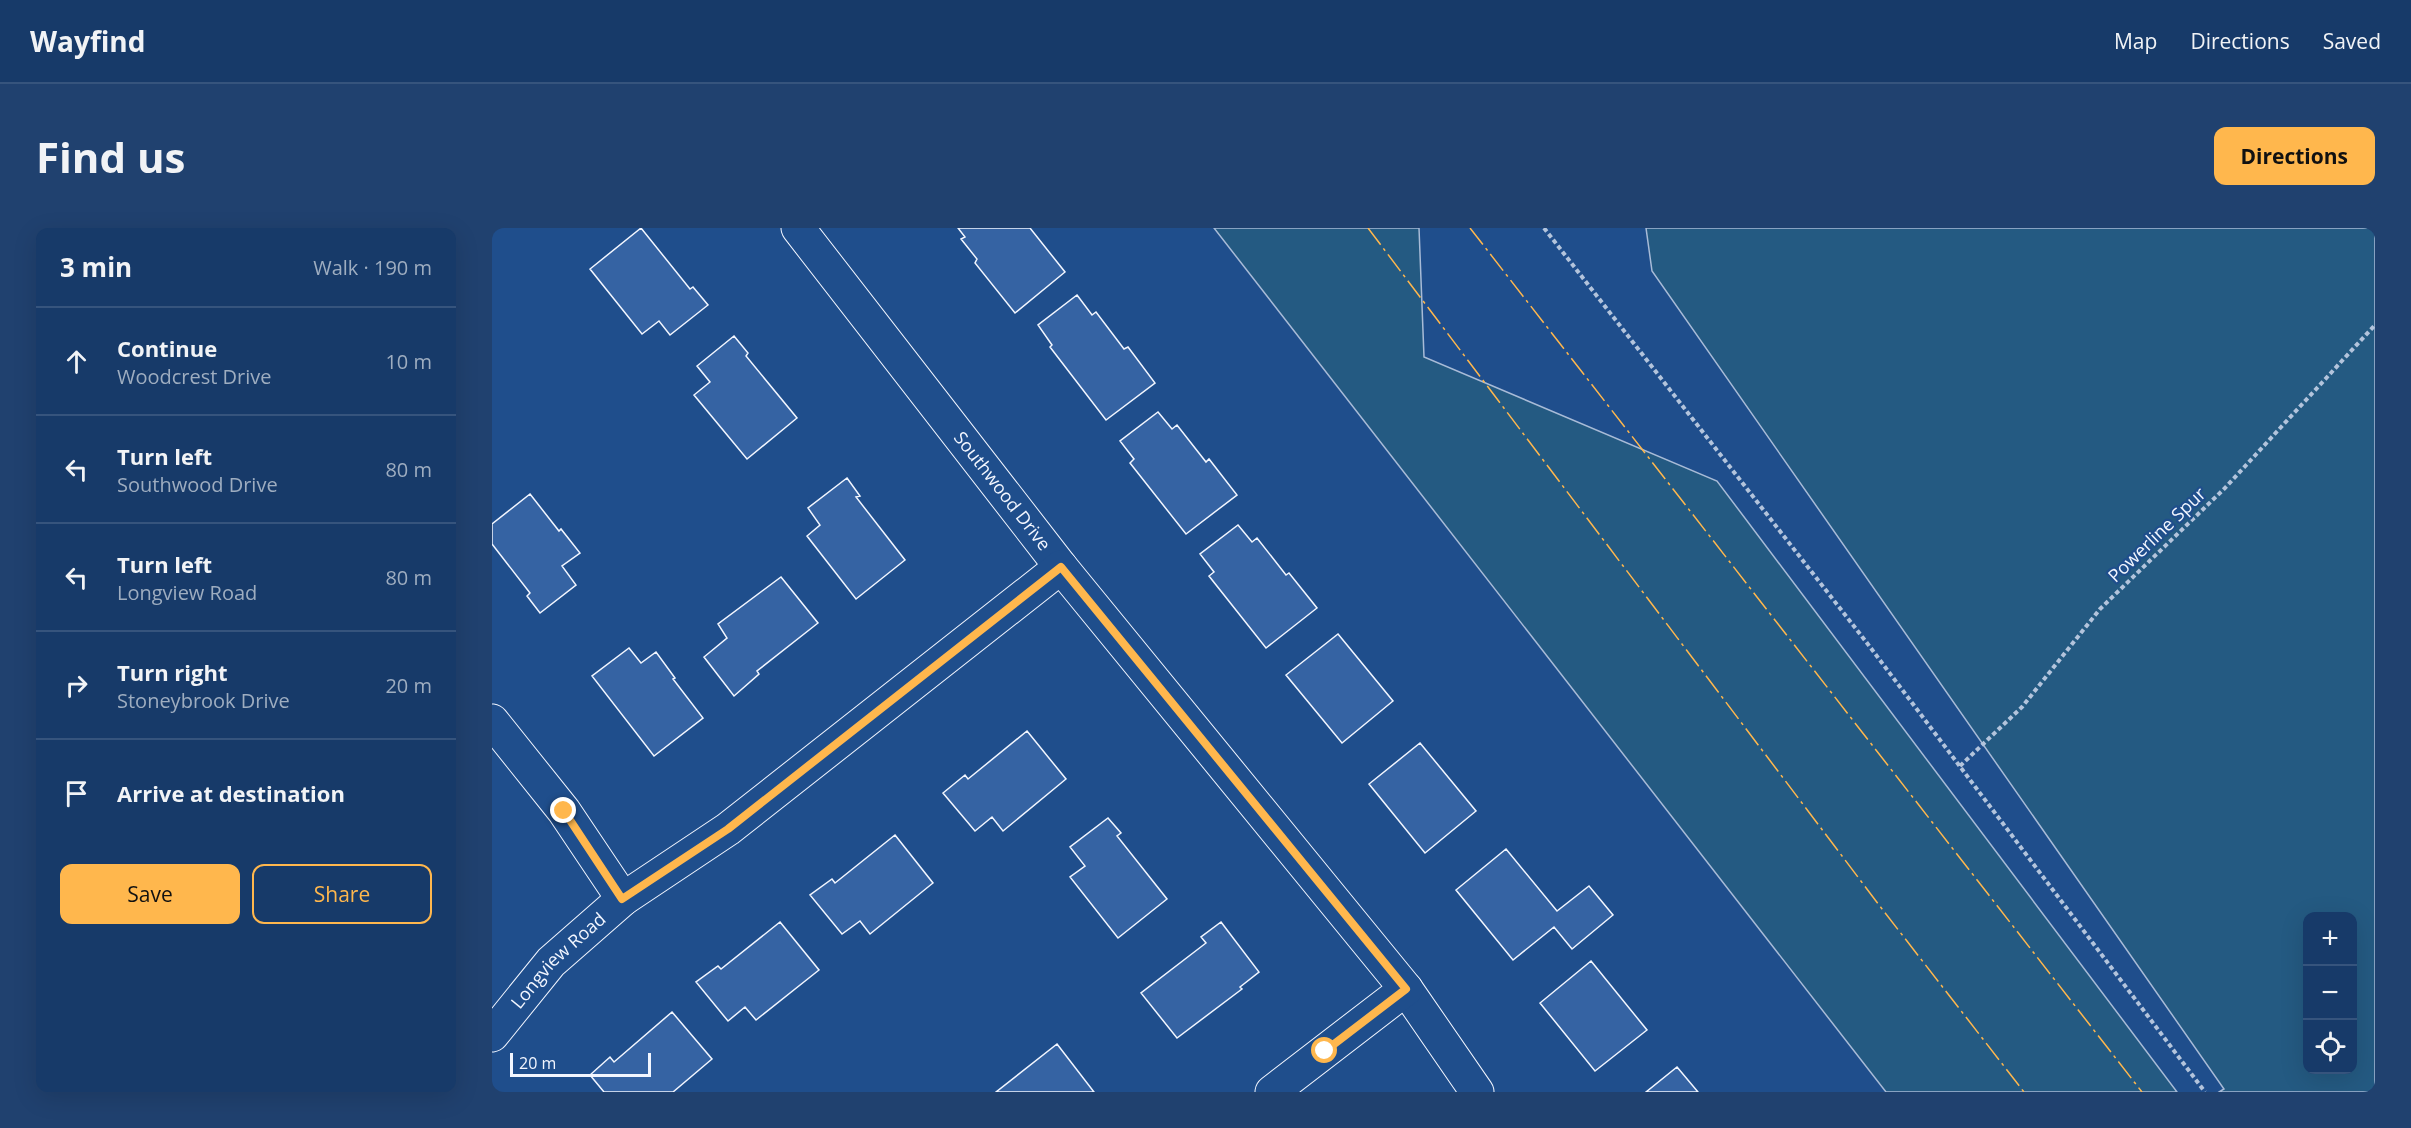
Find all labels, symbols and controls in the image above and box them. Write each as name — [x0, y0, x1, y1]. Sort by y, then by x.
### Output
text: Wayfind — [30, 22, 145, 60]
text: Map — [2114, 27, 2157, 55]
text: Directions — [2190, 27, 2290, 55]
text: Saved — [2323, 27, 2381, 55]
button: Directions — [2214, 127, 2375, 185]
text: Find us — [36, 128, 185, 185]
text: 3 min — [60, 249, 132, 285]
text: Walk · 190 m — [313, 254, 432, 281]
text: Continue — [117, 333, 217, 363]
icon: ahead — [60, 345, 93, 378]
text: 10 m — [385, 348, 432, 375]
text: Woodcrest Drive — [117, 363, 272, 390]
street label: Southwood Drive — [949, 426, 1057, 555]
text: Turn left — [117, 441, 212, 471]
icon: left — [60, 453, 93, 486]
text: 80 m — [385, 456, 432, 483]
text: Southwood Drive — [117, 471, 278, 498]
street label: Powerline Spur — [2102, 481, 2211, 587]
text: Turn left — [117, 549, 212, 579]
icon: left — [60, 561, 93, 594]
text: 80 m — [385, 564, 432, 591]
text: Longview Road — [117, 579, 257, 606]
text: Turn right — [117, 657, 228, 687]
icon: right — [60, 669, 93, 702]
text: 20 m — [385, 672, 432, 699]
text: Stoneybrook Drive — [117, 687, 290, 714]
icon: arrive — [60, 777, 93, 810]
text: Arrive at destination — [117, 778, 345, 808]
route end — [550, 797, 576, 823]
button: Save — [60, 864, 240, 924]
button: Share — [252, 864, 432, 924]
street label: Longview Road — [505, 907, 610, 1013]
map controls — [2303, 912, 2357, 1074]
button: + — [2303, 912, 2357, 966]
button: − — [2303, 966, 2357, 1020]
button: locate — [2303, 1020, 2357, 1074]
route start — [1311, 1037, 1337, 1063]
scale bar — [510, 1050, 651, 1078]
text: 20 m — [519, 1052, 556, 1074]

